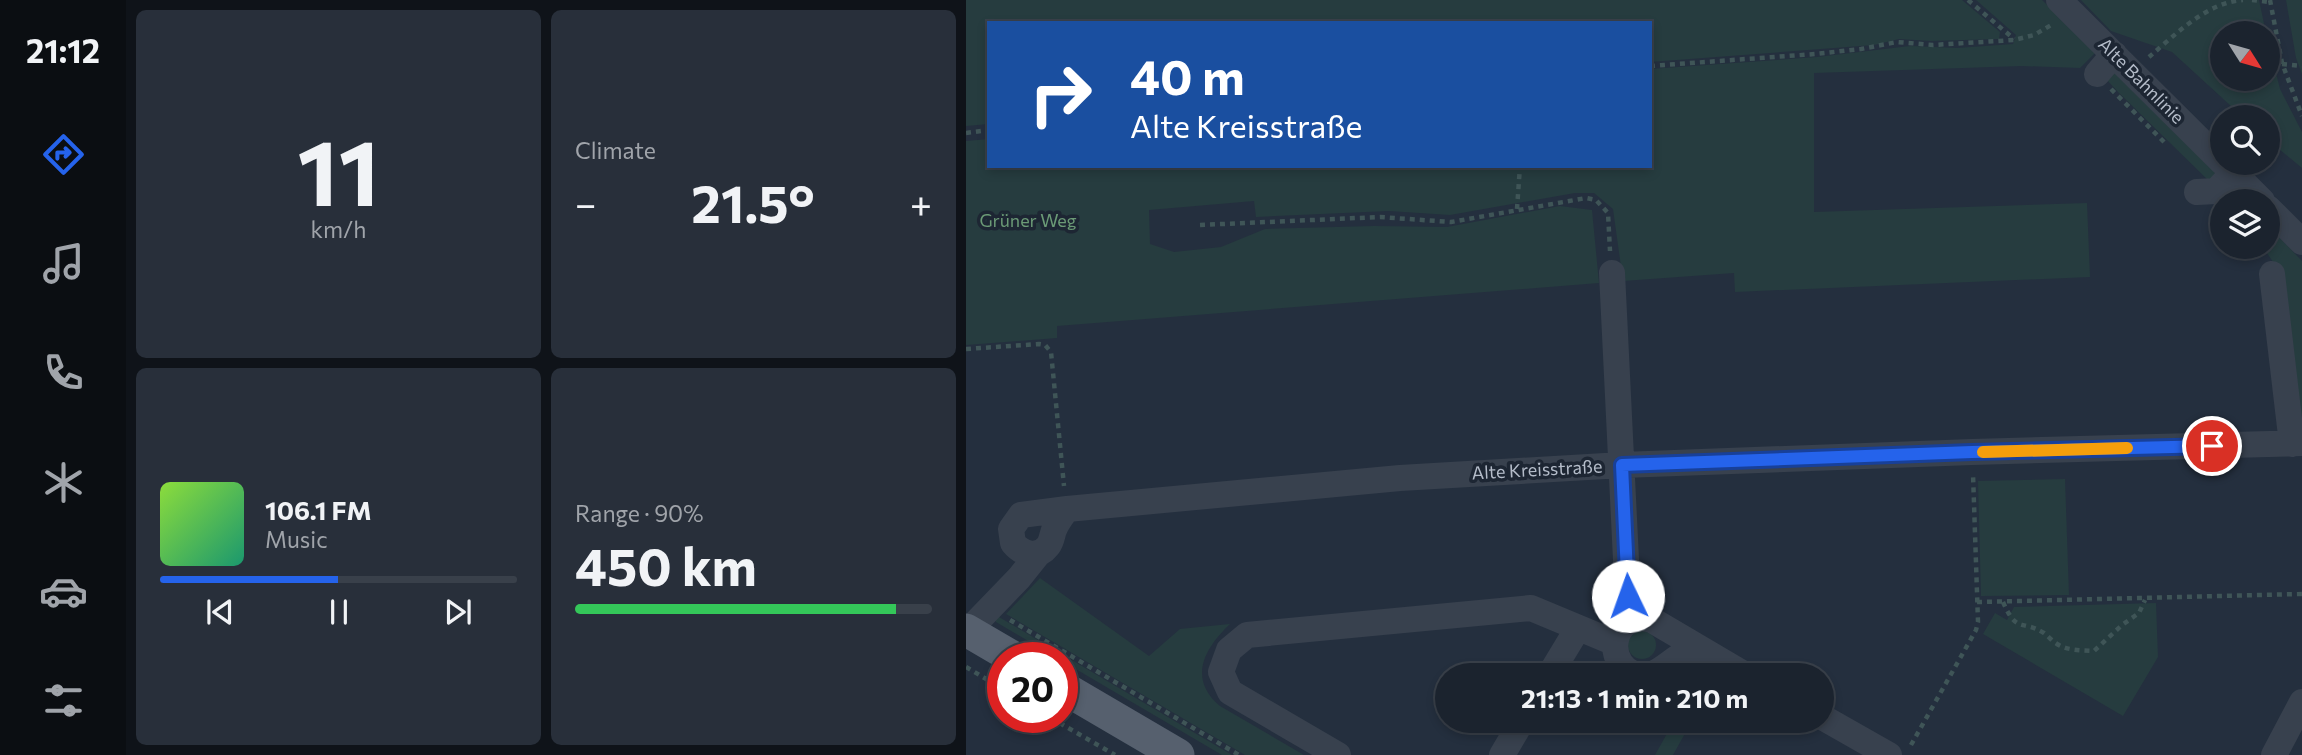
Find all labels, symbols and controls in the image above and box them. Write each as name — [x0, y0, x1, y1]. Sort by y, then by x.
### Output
north arrow — [2210, 21, 2280, 91]
map controls — [2210, 21, 2280, 259]
text: 21:12 — [26, 30, 100, 70]
street label: Alte Bahnlinie — [2094, 33, 2189, 128]
text: 40 m — [1130, 45, 1245, 105]
icon: right — [1015, 49, 1106, 140]
text: Alte Kreisstraße — [1130, 105, 1363, 145]
button: search — [2210, 105, 2280, 175]
text: 11 — [297, 113, 380, 225]
icon: directions — [39, 130, 88, 179]
text: Climate — [575, 136, 656, 164]
text: 21.5° — [691, 170, 815, 234]
text: − — [575, 179, 597, 226]
text: + — [910, 179, 932, 226]
button: layers — [2210, 189, 2280, 259]
park label: Grüner Weg — [979, 209, 1077, 231]
text: km/h — [311, 215, 366, 243]
icon: music — [39, 239, 88, 288]
icon: phone — [39, 348, 88, 397]
pin — [2182, 416, 2242, 476]
icon: arrive — [2193, 427, 2231, 465]
street label: Alte Kreisstraße — [1471, 455, 1603, 483]
icon: climate — [39, 458, 88, 507]
text: 106.1 FM — [265, 494, 371, 525]
text: Range · 90% — [575, 499, 703, 527]
text: Music — [265, 525, 328, 553]
text: 450 km — [575, 533, 757, 597]
position arrow — [1591, 559, 1665, 633]
icon: car — [39, 567, 88, 616]
icon: previous — [201, 593, 239, 631]
icon: pause — [320, 593, 358, 631]
icon: next — [439, 593, 477, 631]
speed limit sign: 20 — [987, 642, 1078, 733]
icon: filters — [39, 676, 88, 725]
text: 21:13 · 1 min · 210 m — [1521, 682, 1748, 713]

